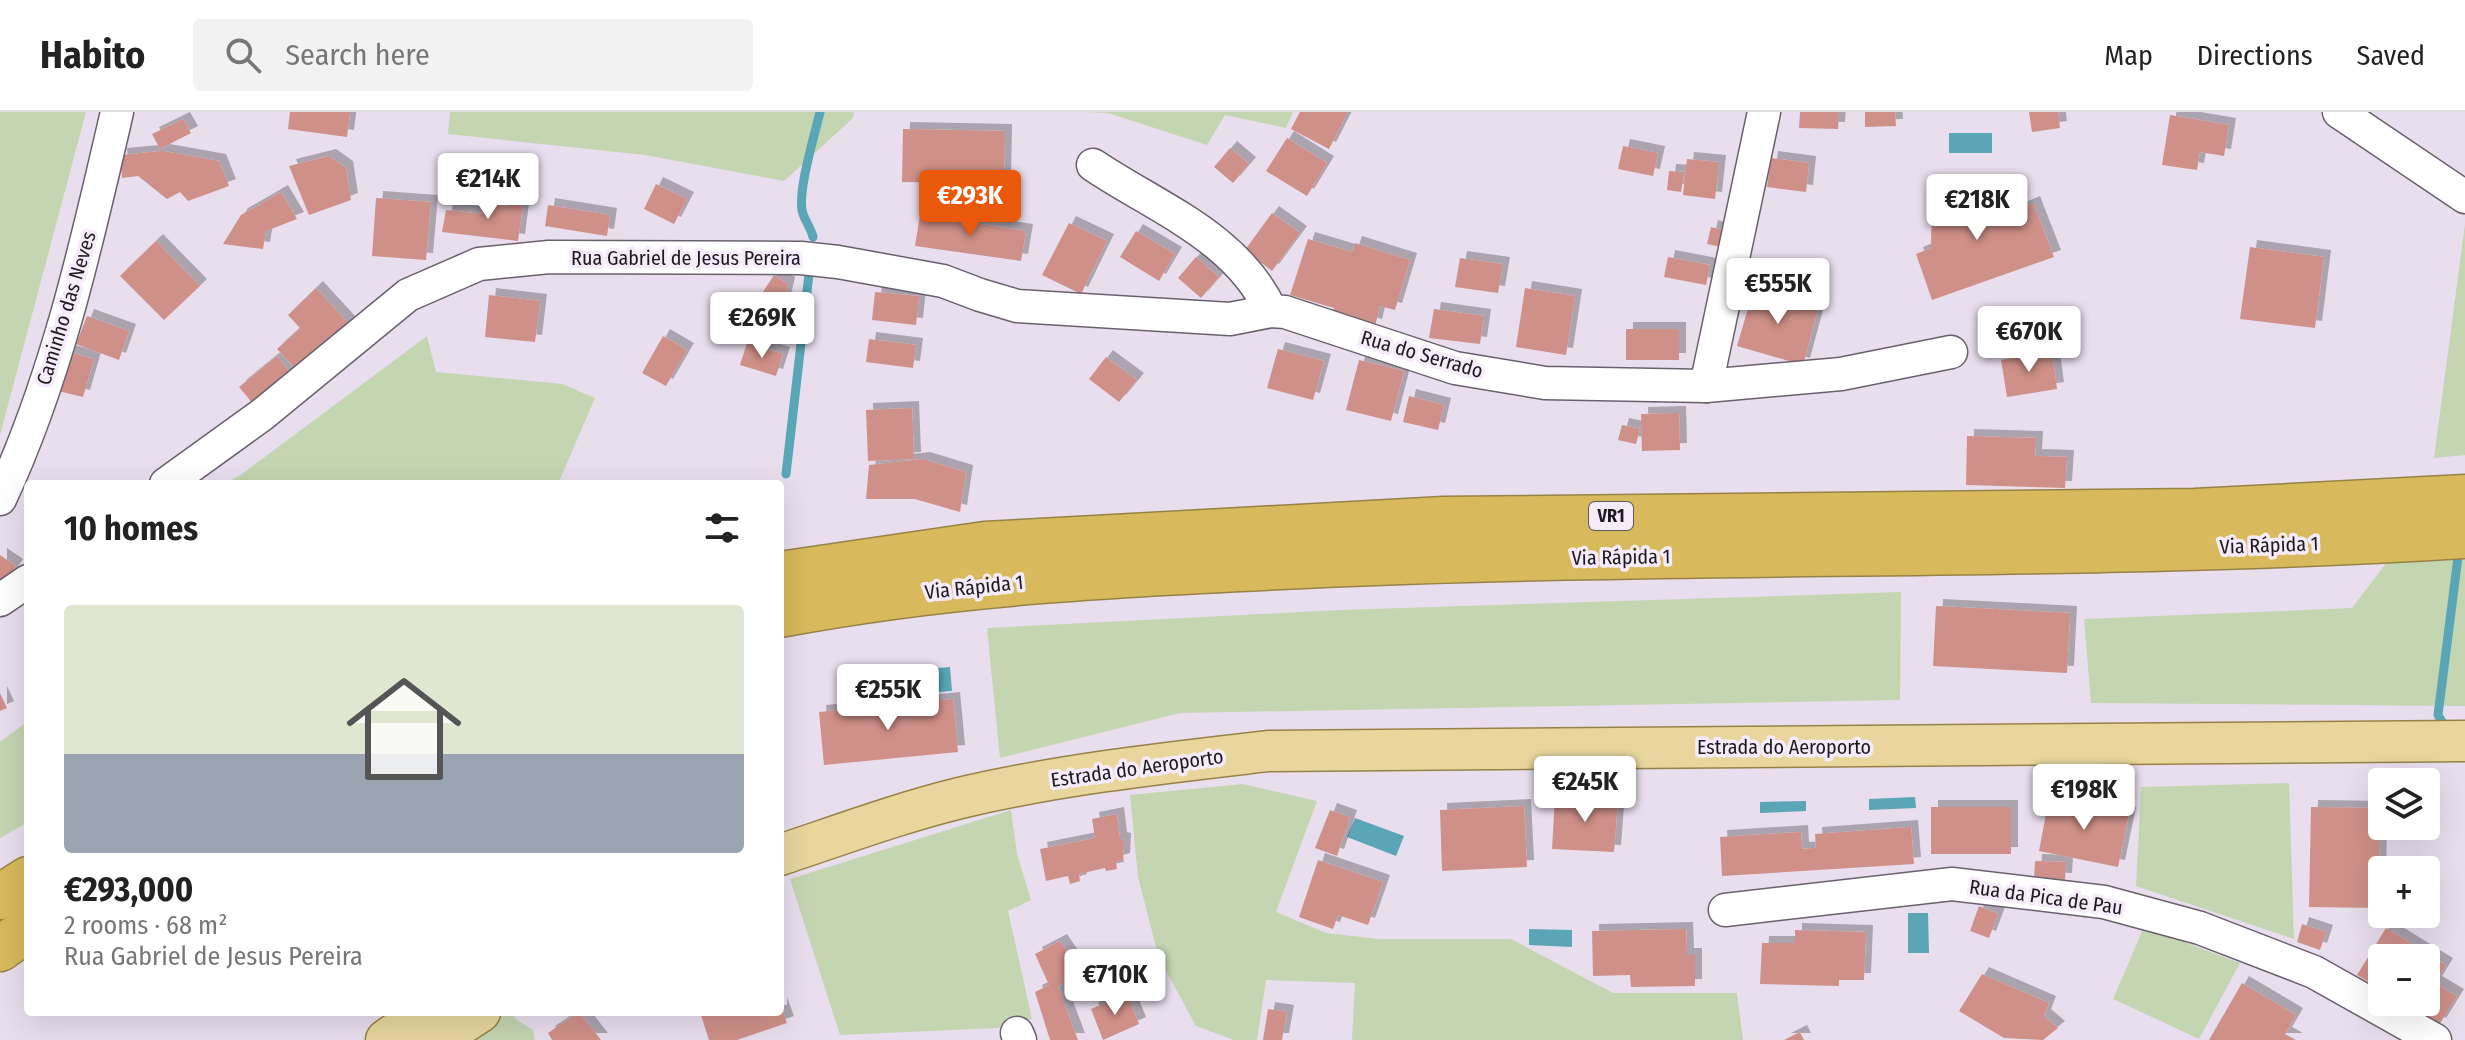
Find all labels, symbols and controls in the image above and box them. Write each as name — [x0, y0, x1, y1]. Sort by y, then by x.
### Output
search box — [193, 19, 753, 91]
text: Habito — [40, 32, 145, 78]
icon: search — [221, 33, 265, 77]
text: Search here — [285, 37, 430, 73]
text: Map — [2104, 39, 2153, 72]
text: Directions — [2197, 39, 2313, 72]
text: Saved — [2357, 39, 2425, 72]
pin: €214K — [432, 153, 544, 221]
text: €214K — [456, 163, 520, 194]
pin: €293K — [914, 170, 1026, 238]
pin: €218K — [1921, 174, 2033, 242]
text: €293K — [937, 180, 1003, 211]
text: €218K — [1944, 184, 2010, 215]
street label: Caminho das Neves — [31, 228, 101, 388]
street label: Rua Gabriel de Jesus Pereira — [571, 246, 801, 270]
pin: €555K — [1722, 258, 1834, 326]
text: €555K — [1744, 268, 1812, 299]
pin: €269K — [706, 292, 818, 360]
text: €269K — [728, 302, 796, 333]
pin: €670K — [1973, 306, 2085, 374]
text: €670K — [1996, 316, 2062, 347]
street label: Rua do Serrado — [1358, 325, 1486, 383]
road number: VR1 — [1589, 502, 1633, 530]
icon: filters — [700, 506, 744, 550]
text: 10 homes — [64, 508, 198, 549]
street label: Via Rápida 1 — [2219, 531, 2319, 559]
street label: Via Rápida 1 — [1571, 544, 1671, 570]
street label: Via Rápida 1 — [924, 570, 1024, 604]
icon: home — [332, 657, 476, 801]
pin: €255K — [832, 664, 944, 732]
text: €255K — [855, 674, 921, 705]
street label: Estrada do Aeroporto — [1697, 735, 1871, 759]
street label: Estrada do Aeroporto — [1049, 744, 1225, 792]
pin: €245K — [1529, 756, 1641, 824]
pin: €198K — [2028, 764, 2140, 832]
text: €245K — [1552, 766, 1618, 797]
map controls — [2368, 768, 2440, 1016]
button: layers — [2368, 768, 2440, 840]
text: €198K — [2051, 774, 2117, 805]
button: + — [2368, 856, 2440, 928]
text: €293,000 — [64, 869, 193, 910]
street label: Rua da Pica de Pau — [1968, 874, 2124, 920]
text: 2 rooms · 68 m² — [64, 910, 227, 941]
text: Rua Gabriel de Jesus Pereira — [64, 941, 363, 972]
button: − — [2368, 944, 2440, 1016]
pin: €710K — [1059, 949, 1171, 1017]
text: €710K — [1082, 959, 1148, 990]

